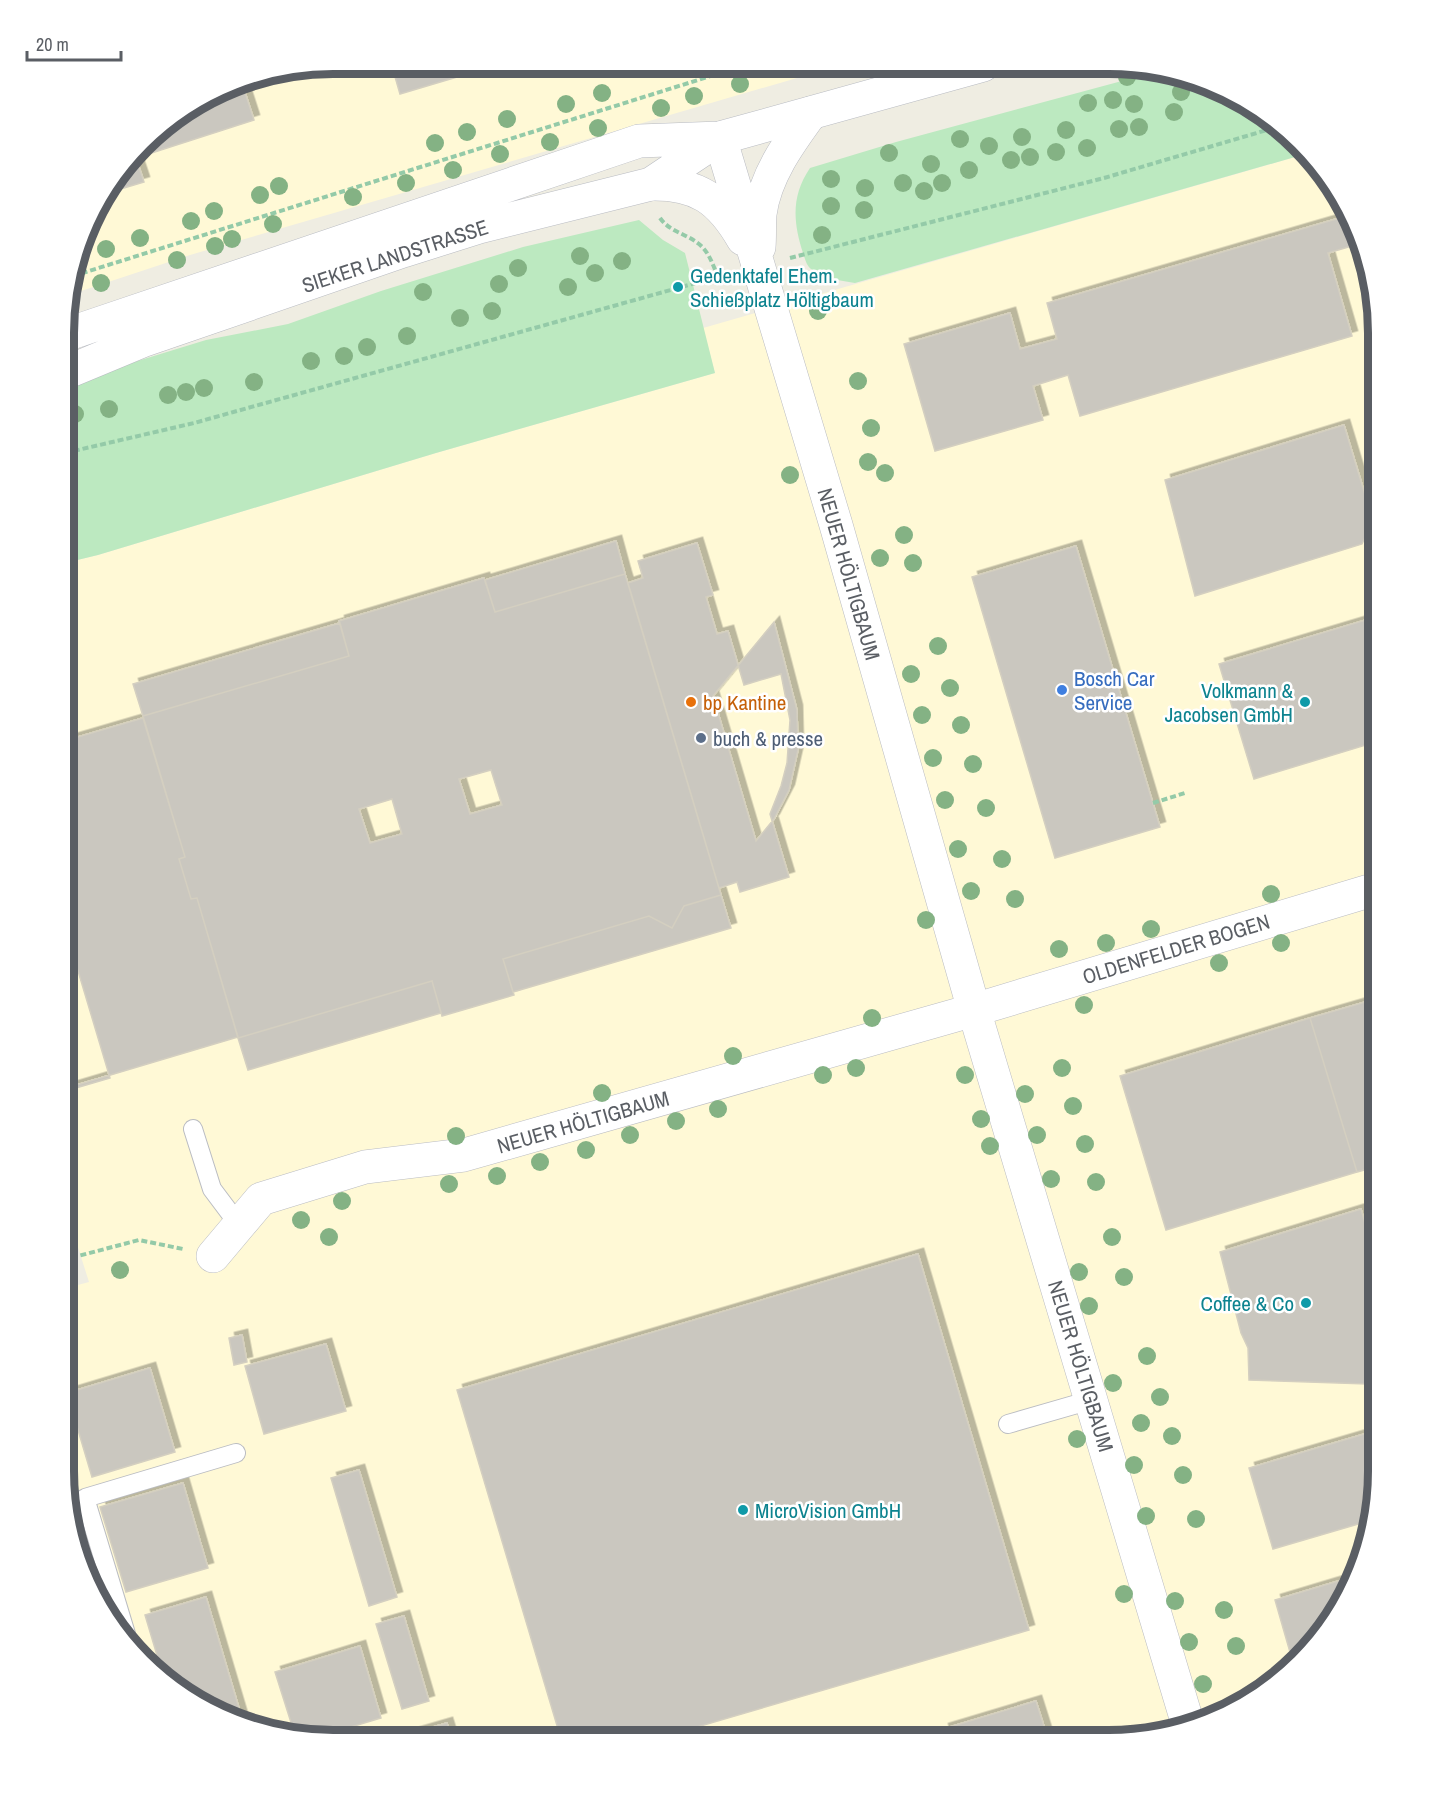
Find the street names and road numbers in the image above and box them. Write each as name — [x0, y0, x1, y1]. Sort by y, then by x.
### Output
street label: SIEKER LANDSTRASSE — [298, 212, 492, 300]
street label: NEUER HÖLTIGBAUM — [811, 485, 887, 663]
street label: OLDENFELDER BOGEN — [1079, 907, 1273, 991]
street label: NEUER HÖLTIGBAUM — [494, 1084, 672, 1160]
street label: NEUER HÖLTIGBAUM — [1041, 1277, 1121, 1455]

